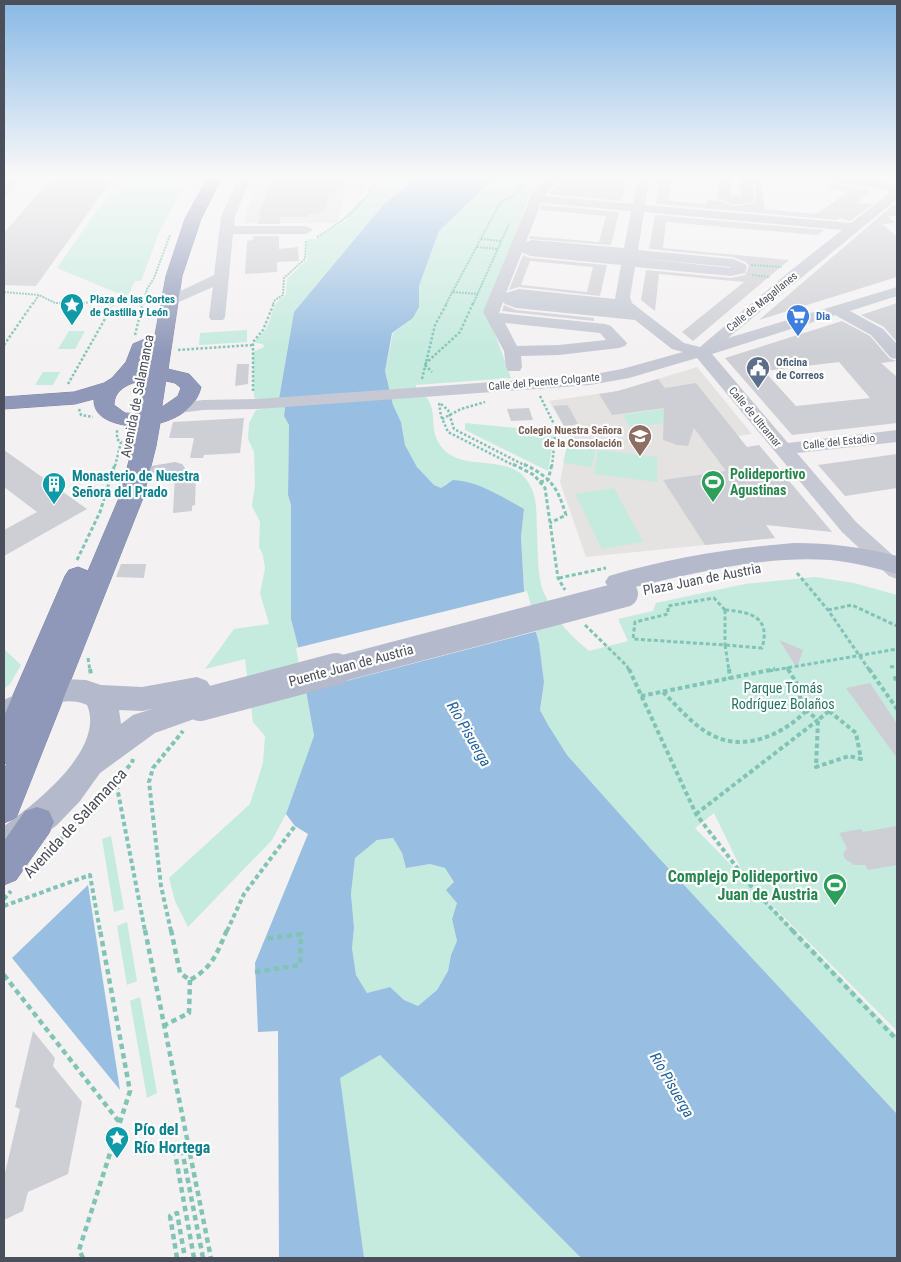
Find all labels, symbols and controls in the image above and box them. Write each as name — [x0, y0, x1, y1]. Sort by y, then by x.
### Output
street label: Calle de Magallanes — [724, 269, 800, 335]
place icon: Plaza de las Cortes de Castilla y León — [59, 292, 85, 326]
place label: Plaza de las Cortes de Castilla y León — [90, 293, 175, 319]
supermarket icon: Dia — [785, 303, 811, 337]
place label: Dia — [816, 310, 830, 323]
street label: Avenida de Salamanca — [117, 333, 157, 459]
public building icon: Oficina de Correos — [745, 355, 771, 389]
place label: Oficina de Correos — [776, 356, 824, 382]
street label: Calle del Puente Colgante — [488, 371, 600, 393]
street label: Calle de Ultramar — [726, 384, 784, 450]
school or university icon: Colegio Nuestra Señora de la Consolación — [627, 423, 653, 457]
place label: Colegio Nuestra Señora de la Consolación — [518, 424, 622, 450]
street label: Calle del Estadio — [802, 432, 876, 452]
place label: Polideportivo Agustinas — [730, 466, 805, 498]
place label: Monasterio de Nuestra Señora del Prado — [72, 468, 200, 500]
sports icon: Polideportivo Agustinas — [700, 469, 726, 503]
building icon: Monasterio de Nuestra Señora del Prado — [41, 471, 67, 505]
street label: Plaza Juan de Austria — [641, 560, 763, 598]
street label: Puente Juan de Austria — [287, 641, 415, 689]
park label: Parque Tomás Rodríguez Bolaños — [731, 680, 835, 712]
water label: Río Pisuerga — [443, 698, 495, 770]
street label: Avenida de Salamanca — [19, 764, 131, 882]
place label: Complejo Polideportivo Juan de Austria — [668, 867, 818, 904]
sports icon: Complejo Polideportivo Juan de Austria — [822, 872, 848, 906]
water label: Río Pisuerga — [646, 1049, 698, 1121]
place label: Pío del Río Hortega — [134, 1120, 211, 1157]
place icon: Pío del Río Hortega — [104, 1125, 130, 1159]

